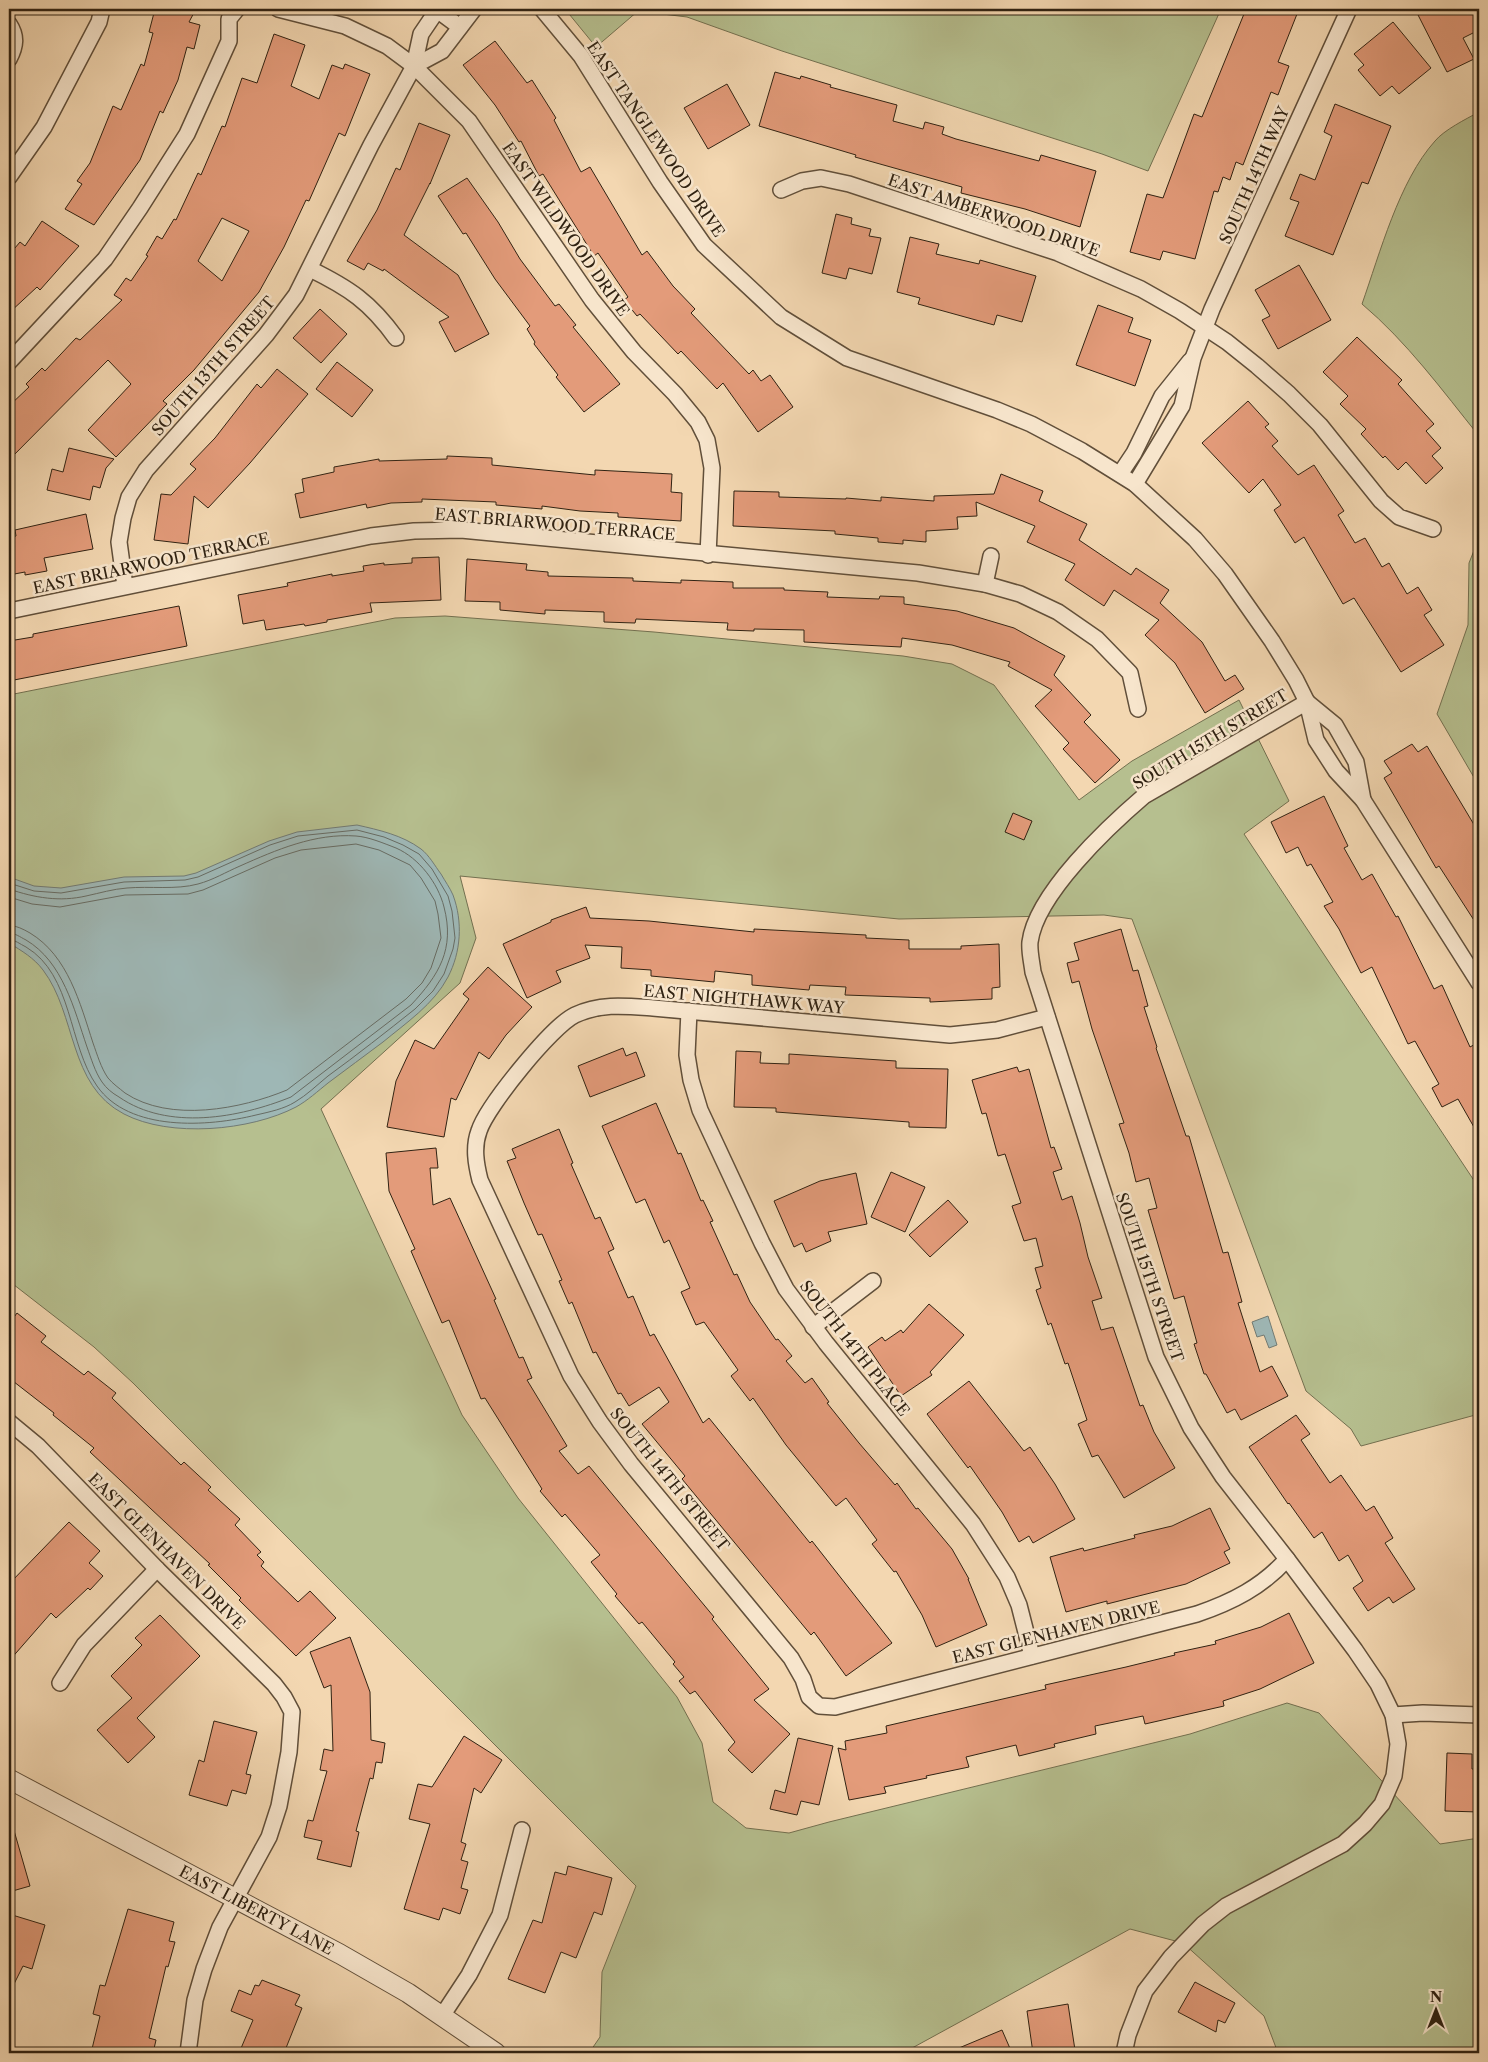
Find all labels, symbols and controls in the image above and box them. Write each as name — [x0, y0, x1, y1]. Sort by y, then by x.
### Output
street label: EAST TANGLEWOOD DRIVE — [583, 37, 729, 241]
street label: SOUTH 14TH WAY — [1215, 102, 1294, 247]
street label: EAST WILDWOOD DRIVE — [498, 138, 634, 320]
street label: EAST AMBERWOOD DRIVE — [885, 169, 1103, 261]
street label: SOUTH 13TH STREET — [147, 292, 279, 440]
street label: EAST BRIARWOOD TERRACE — [434, 504, 676, 544]
street label: EAST BRIARWOOD TERRACE — [31, 528, 271, 598]
street label: SOUTH 15TH STREET — [1129, 685, 1291, 793]
street label: EAST NIGHTHAWK WAY — [643, 980, 846, 1018]
street label: SOUTH 15TH STREET — [1112, 1190, 1188, 1364]
street label: SOUTH 14TH PLACE — [796, 1276, 914, 1420]
street label: SOUTH 14TH STREET — [606, 1403, 734, 1555]
street label: EAST GLENHAVEN DRIVE — [85, 1469, 249, 1633]
street label: EAST GLENHAVEN DRIVE — [950, 1596, 1162, 1668]
street label: EAST LIBERTY LANE — [176, 1861, 337, 1959]
north arrow — [1410, 1984, 1460, 2034]
text: N — [1430, 1988, 1442, 2006]

